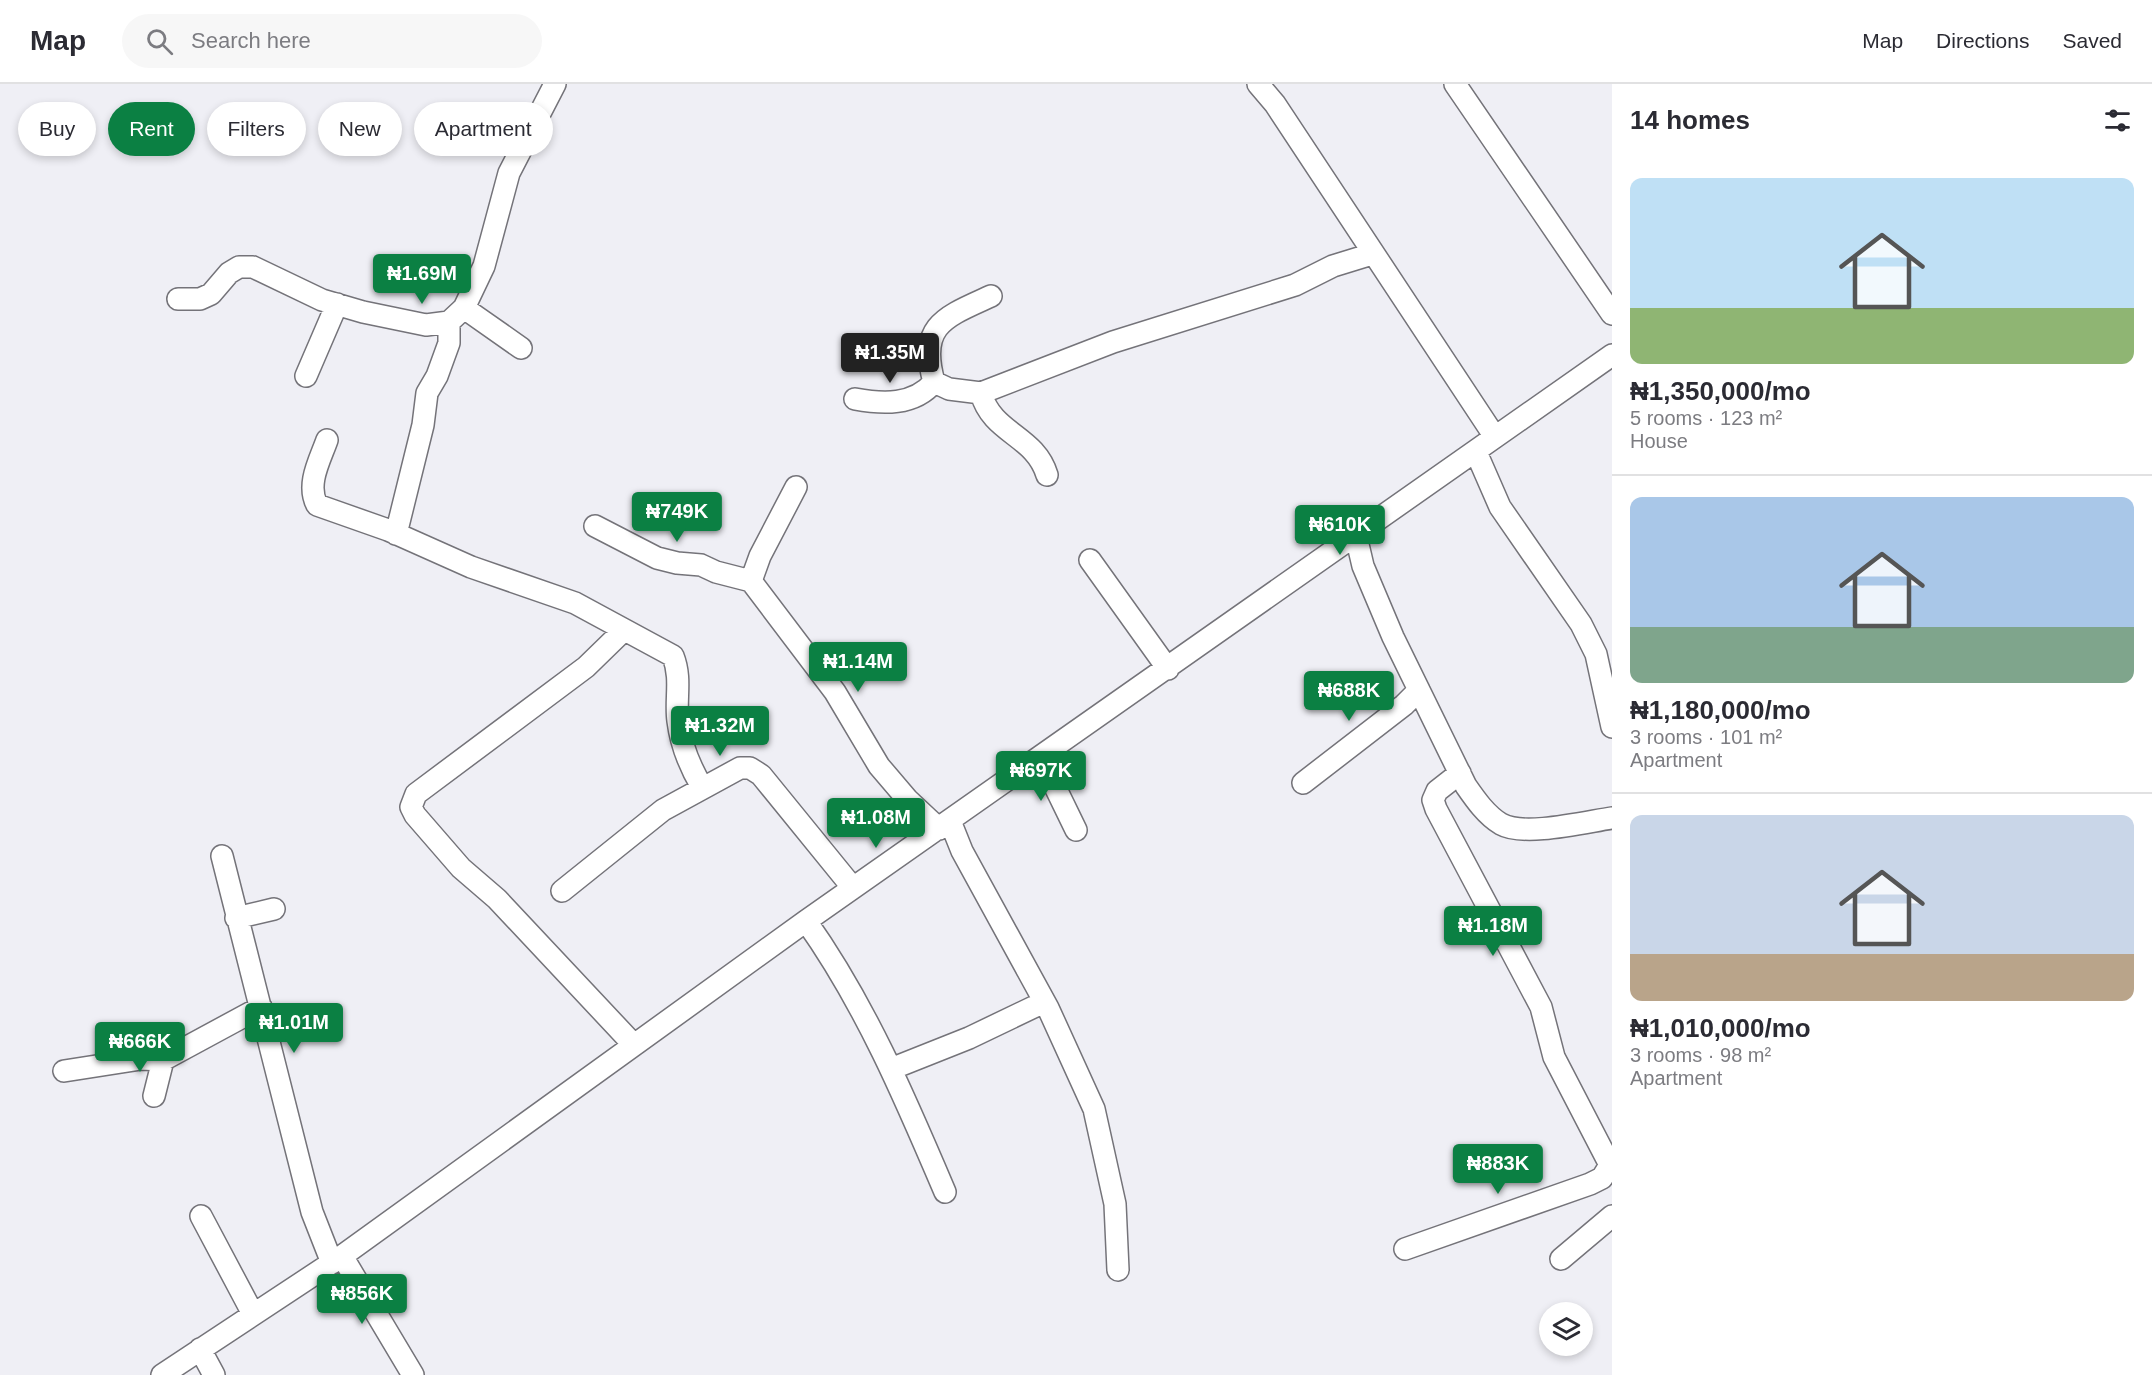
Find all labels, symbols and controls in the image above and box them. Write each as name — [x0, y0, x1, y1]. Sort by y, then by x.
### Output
search box — [122, 14, 542, 68]
text: Map — [30, 25, 86, 56]
icon: search — [143, 25, 176, 58]
text: Search here — [191, 28, 311, 53]
text: Map — [1862, 29, 1903, 52]
text: Directions — [1936, 29, 2029, 52]
text: Saved — [2062, 29, 2122, 52]
chip: Buy — [18, 102, 96, 156]
chip: Rent — [108, 102, 195, 156]
chip: Filters — [207, 102, 306, 156]
chip: New — [318, 102, 402, 156]
chip: Apartment — [414, 102, 553, 156]
icon: filters — [2101, 104, 2134, 137]
text: 14 homes — [1630, 105, 1750, 135]
icon: home — [1828, 217, 1936, 325]
pin: ₦1.69M — [373, 254, 471, 305]
text: ₦1.69M — [387, 262, 457, 284]
pin: ₦1.35M — [841, 333, 939, 384]
text: ₦1.35M — [855, 341, 925, 363]
text: ₦1,350,000/mo — [1630, 376, 1811, 406]
text: 5 rooms · 123 m² — [1630, 407, 1782, 429]
text: House — [1630, 430, 1688, 452]
pin: ₦749K — [635, 492, 719, 543]
text: ₦749K — [646, 500, 708, 522]
pin: ₦610K — [1298, 505, 1382, 556]
text: ₦610K — [1309, 513, 1371, 535]
icon: home — [1828, 536, 1936, 644]
pin: ₦1.14M — [809, 642, 907, 693]
text: ₦1.14M — [823, 650, 893, 672]
pin: ₦688K — [1307, 671, 1391, 722]
text: ₦688K — [1318, 679, 1380, 701]
text: ₦1,180,000/mo — [1630, 695, 1811, 725]
pin: ₦1.32M — [671, 706, 769, 757]
text: ₦1.32M — [685, 714, 755, 736]
text: 3 rooms · 101 m² — [1630, 726, 1782, 748]
text: Apartment — [1630, 749, 1722, 771]
pin: ₦697K — [999, 751, 1083, 802]
text: ₦697K — [1010, 759, 1072, 781]
pin: ₦1.08M — [827, 798, 925, 849]
text: ₦1.08M — [841, 806, 911, 828]
icon: home — [1828, 854, 1936, 962]
pin: ₦1.18M — [1444, 906, 1542, 957]
text: ₦1.18M — [1458, 914, 1528, 936]
pin: ₦1.01M — [245, 1003, 343, 1054]
text: ₦1.01M — [259, 1011, 329, 1033]
text: ₦1,010,000/mo — [1630, 1013, 1811, 1043]
pin: ₦666K — [98, 1022, 182, 1073]
text: ₦666K — [109, 1030, 171, 1052]
text: 3 rooms · 98 m² — [1630, 1044, 1771, 1066]
text: Apartment — [1630, 1067, 1722, 1089]
pin: ₦883K — [1456, 1144, 1540, 1195]
text: ₦883K — [1467, 1152, 1529, 1174]
pin: ₦856K — [320, 1274, 404, 1325]
text: ₦856K — [331, 1282, 393, 1304]
map controls — [1539, 1302, 1593, 1356]
button: layers — [1539, 1302, 1593, 1356]

